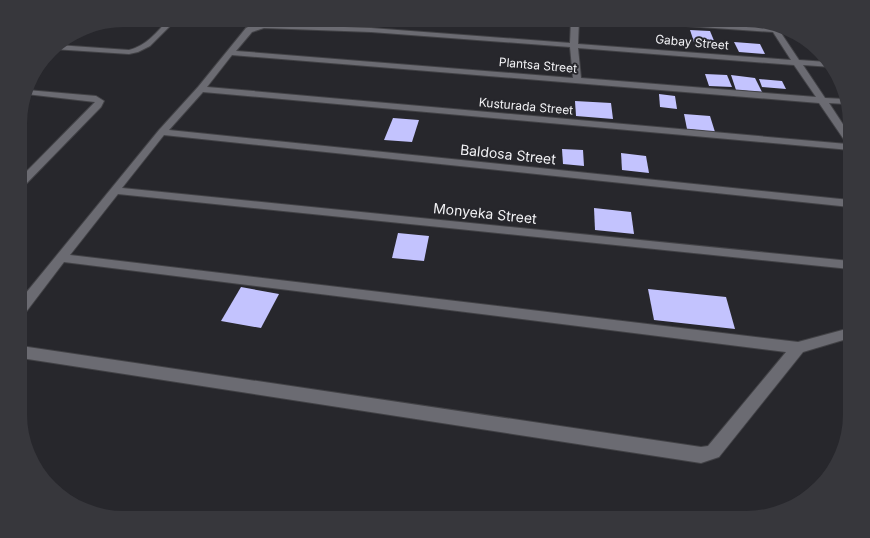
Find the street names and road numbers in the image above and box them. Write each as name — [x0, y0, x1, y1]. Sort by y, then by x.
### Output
street label: Gabay Street — [655, 31, 729, 53]
street label: Plantsa Street — [498, 54, 578, 76]
street label: Kusturada Street — [478, 94, 574, 118]
street label: Baldosa Street — [459, 141, 557, 168]
street label: Monyeka Street — [432, 199, 538, 227]

